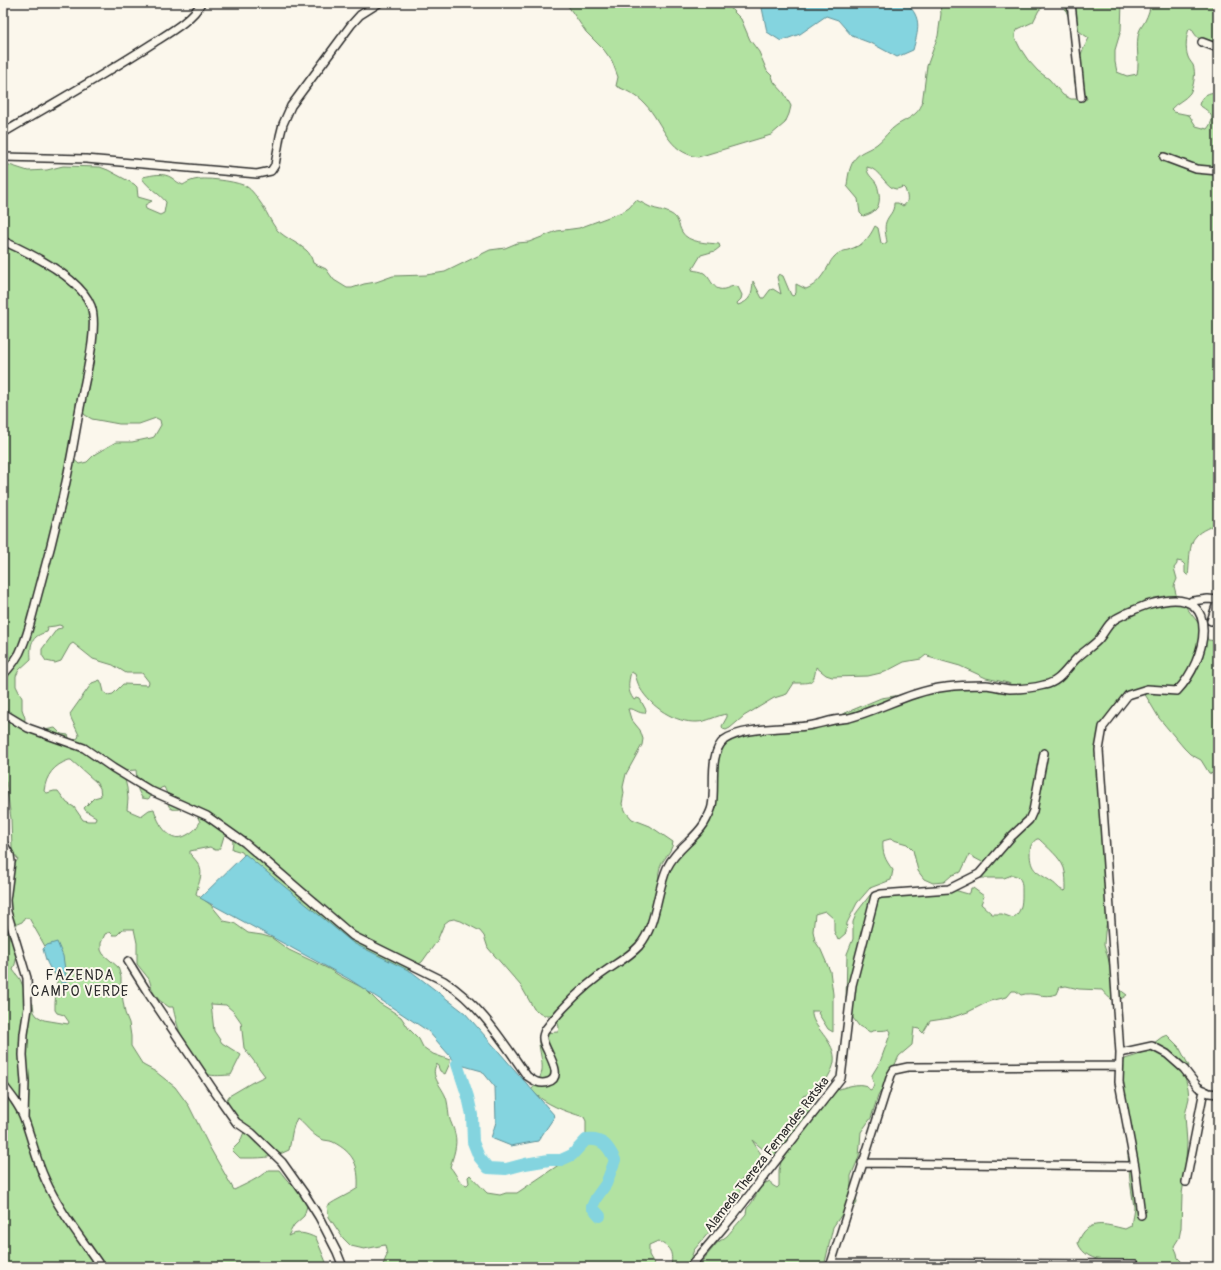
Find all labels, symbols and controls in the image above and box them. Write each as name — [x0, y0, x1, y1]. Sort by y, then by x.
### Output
district label: FAZENDA CAMPO VERDE — [31, 967, 129, 1000]
street label: Alameda Thereza Fernandes Ratska — [701, 1074, 833, 1236]

